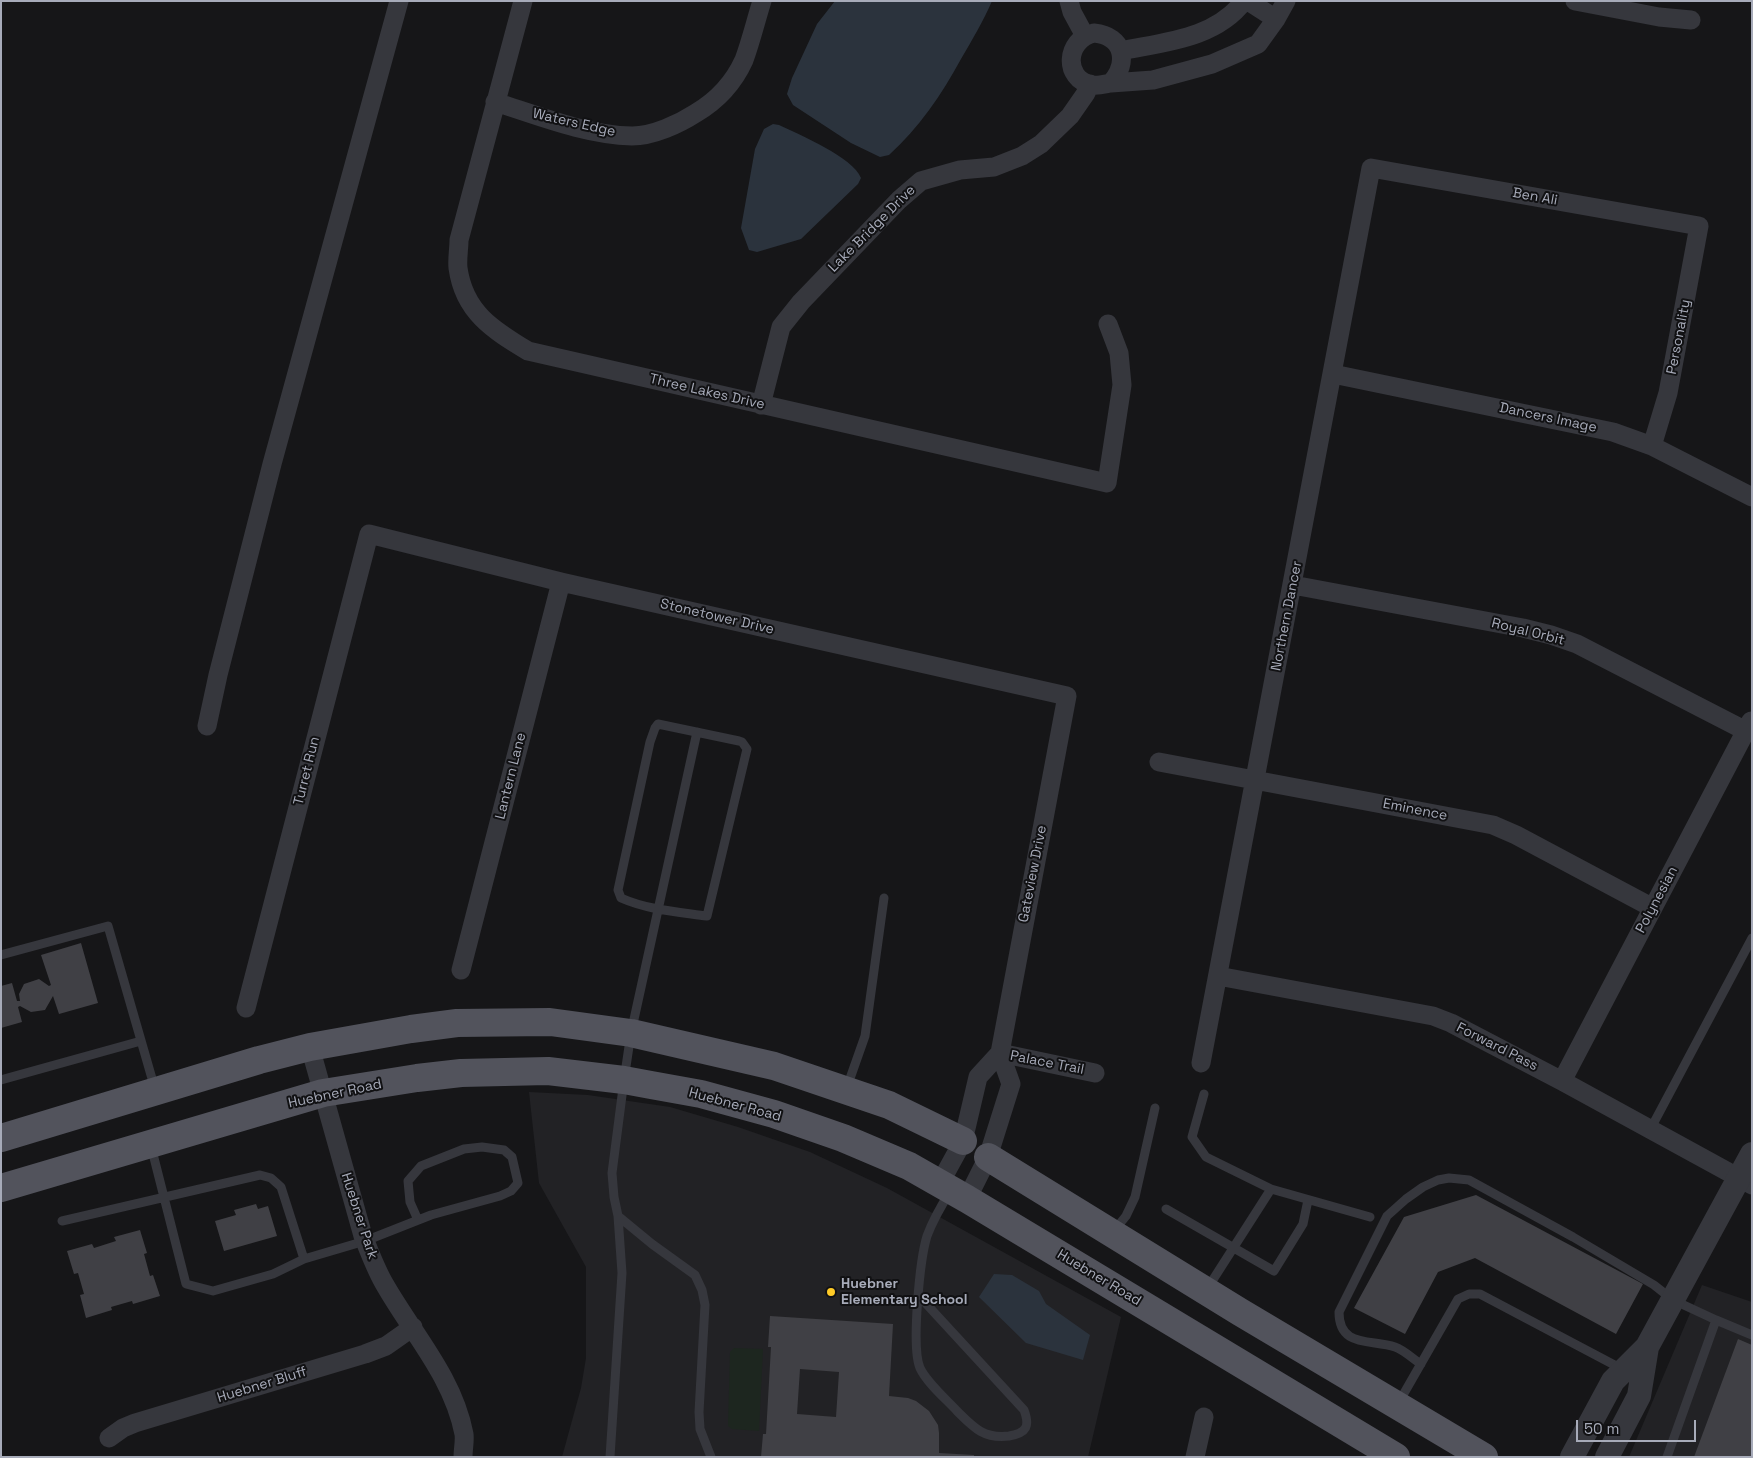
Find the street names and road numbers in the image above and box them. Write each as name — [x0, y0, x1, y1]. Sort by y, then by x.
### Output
street label: Waters Edge — [531, 105, 617, 141]
street label: Lake Bridge Drive — [825, 182, 919, 276]
street label: Ben Ali — [1511, 185, 1559, 209]
street label: Personality — [1663, 298, 1695, 376]
street label: Three Lakes Drive — [648, 371, 766, 413]
street label: Dancers Image — [1498, 399, 1598, 437]
street label: Northern Dancer — [1268, 560, 1306, 672]
street label: Stonetower Drive — [658, 596, 776, 638]
street label: Royal Orbit — [1490, 615, 1566, 649]
street label: Lantern Lane — [492, 731, 530, 821]
street label: Turret Run — [290, 735, 324, 807]
street label: Eminence — [1381, 796, 1449, 824]
street label: Gateview Drive — [1015, 824, 1051, 924]
street label: Polynesian — [1632, 864, 1682, 936]
street label: Forward Pass — [1453, 1019, 1541, 1075]
street label: Palace Trail — [1009, 1048, 1085, 1078]
street label: Huebner Road — [287, 1076, 383, 1112]
street label: Huebner Road — [687, 1085, 783, 1125]
street label: Huebner Park — [337, 1171, 381, 1261]
street label: Huebner Road — [1054, 1246, 1144, 1310]
street label: Huebner Bluff — [215, 1363, 309, 1407]

